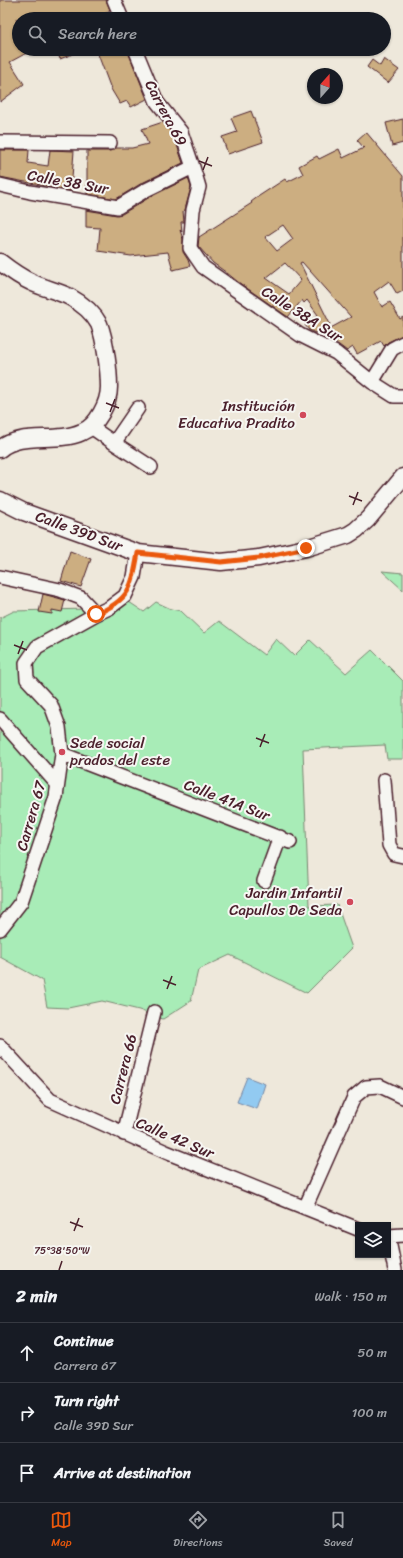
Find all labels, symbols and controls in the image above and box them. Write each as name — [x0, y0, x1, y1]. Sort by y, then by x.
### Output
search box — [12, 12, 391, 56]
text: Search here — [58, 21, 137, 47]
icon: search — [26, 23, 48, 45]
north arrow — [307, 68, 343, 104]
street label: Carrera 69 — [138, 75, 194, 151]
street label: Calle 38 Sur — [25, 162, 111, 202]
street label: Calle 38A Sur — [256, 279, 348, 350]
place label: Institución Educativa Pradito — [178, 393, 295, 436]
marker: Institución Educativa Pradito — [298, 410, 308, 420]
street label: Calle 39D Sur — [32, 503, 127, 559]
route end — [297, 539, 315, 557]
route start — [87, 605, 105, 623]
place label: Sede social prados del este — [69, 730, 170, 773]
marker: Sede social prados del este — [57, 747, 67, 757]
street label: Calle 41A Sur — [180, 772, 275, 829]
street label: Carrera 67 — [9, 777, 54, 854]
place label: Jardin Infantil Capullos De Seda — [229, 880, 343, 923]
marker: Jardin Infantil Capullos De Seda — [345, 897, 355, 907]
street label: Carrera 66 — [102, 1031, 144, 1107]
street label: Calle 42 Sur — [132, 1110, 219, 1166]
map controls — [355, 1222, 391, 1258]
button: layers — [355, 1222, 391, 1258]
text: 75°38'50"W — [34, 1242, 90, 1260]
text: 2 min — [16, 1281, 57, 1311]
text: Walk · 150 m — [314, 1285, 387, 1308]
text: Continue — [54, 1328, 114, 1354]
text: 50 m — [357, 1341, 387, 1364]
icon: ahead — [16, 1342, 38, 1364]
text: Carrera 67 — [54, 1354, 116, 1377]
text: Turn right — [54, 1388, 119, 1414]
text: 100 m — [352, 1401, 387, 1424]
icon: right — [16, 1402, 38, 1424]
text: Calle 39D Sur — [54, 1414, 133, 1437]
text: Arrive at destination — [54, 1460, 191, 1486]
icon: arrive — [16, 1462, 38, 1484]
tab: Map — [50, 1509, 72, 1552]
tab: Directions — [173, 1509, 223, 1552]
tab: Saved — [324, 1509, 353, 1552]

